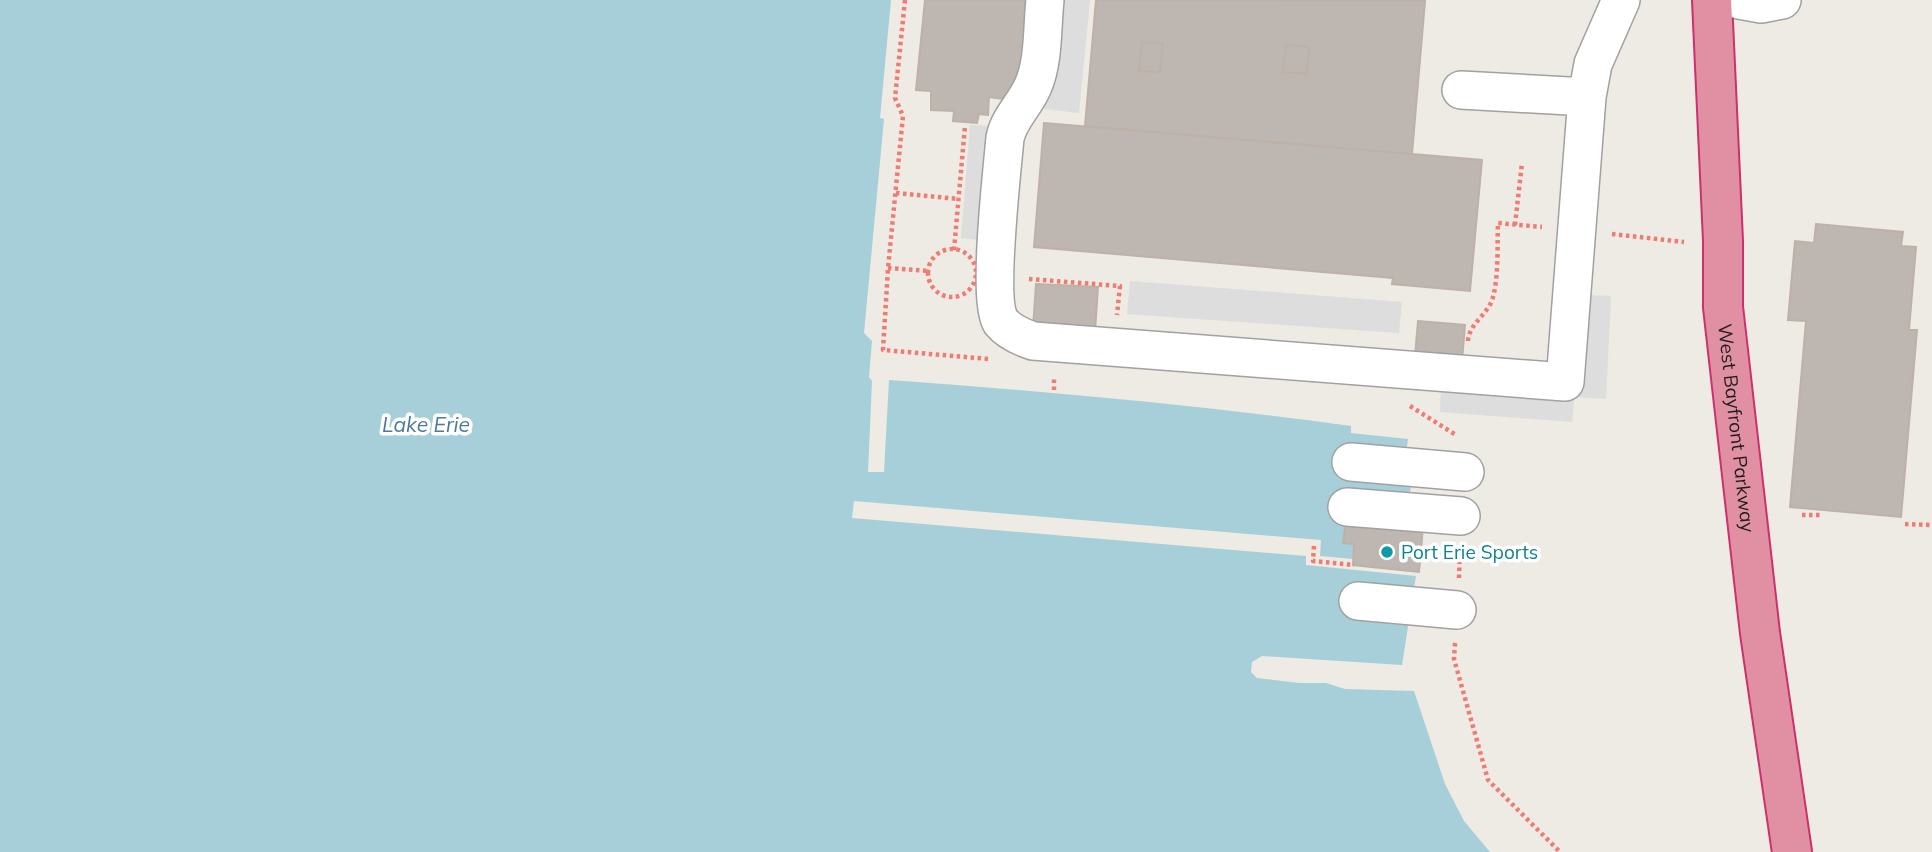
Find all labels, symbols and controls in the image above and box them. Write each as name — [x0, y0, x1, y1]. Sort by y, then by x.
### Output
street label: West Bayfront Parkway — [1713, 322, 1760, 534]
water label: Lake Erie — [382, 411, 470, 437]
place label: Port Erie Sports — [1401, 540, 1538, 564]
marker: Port Erie Sports — [1379, 544, 1395, 560]

